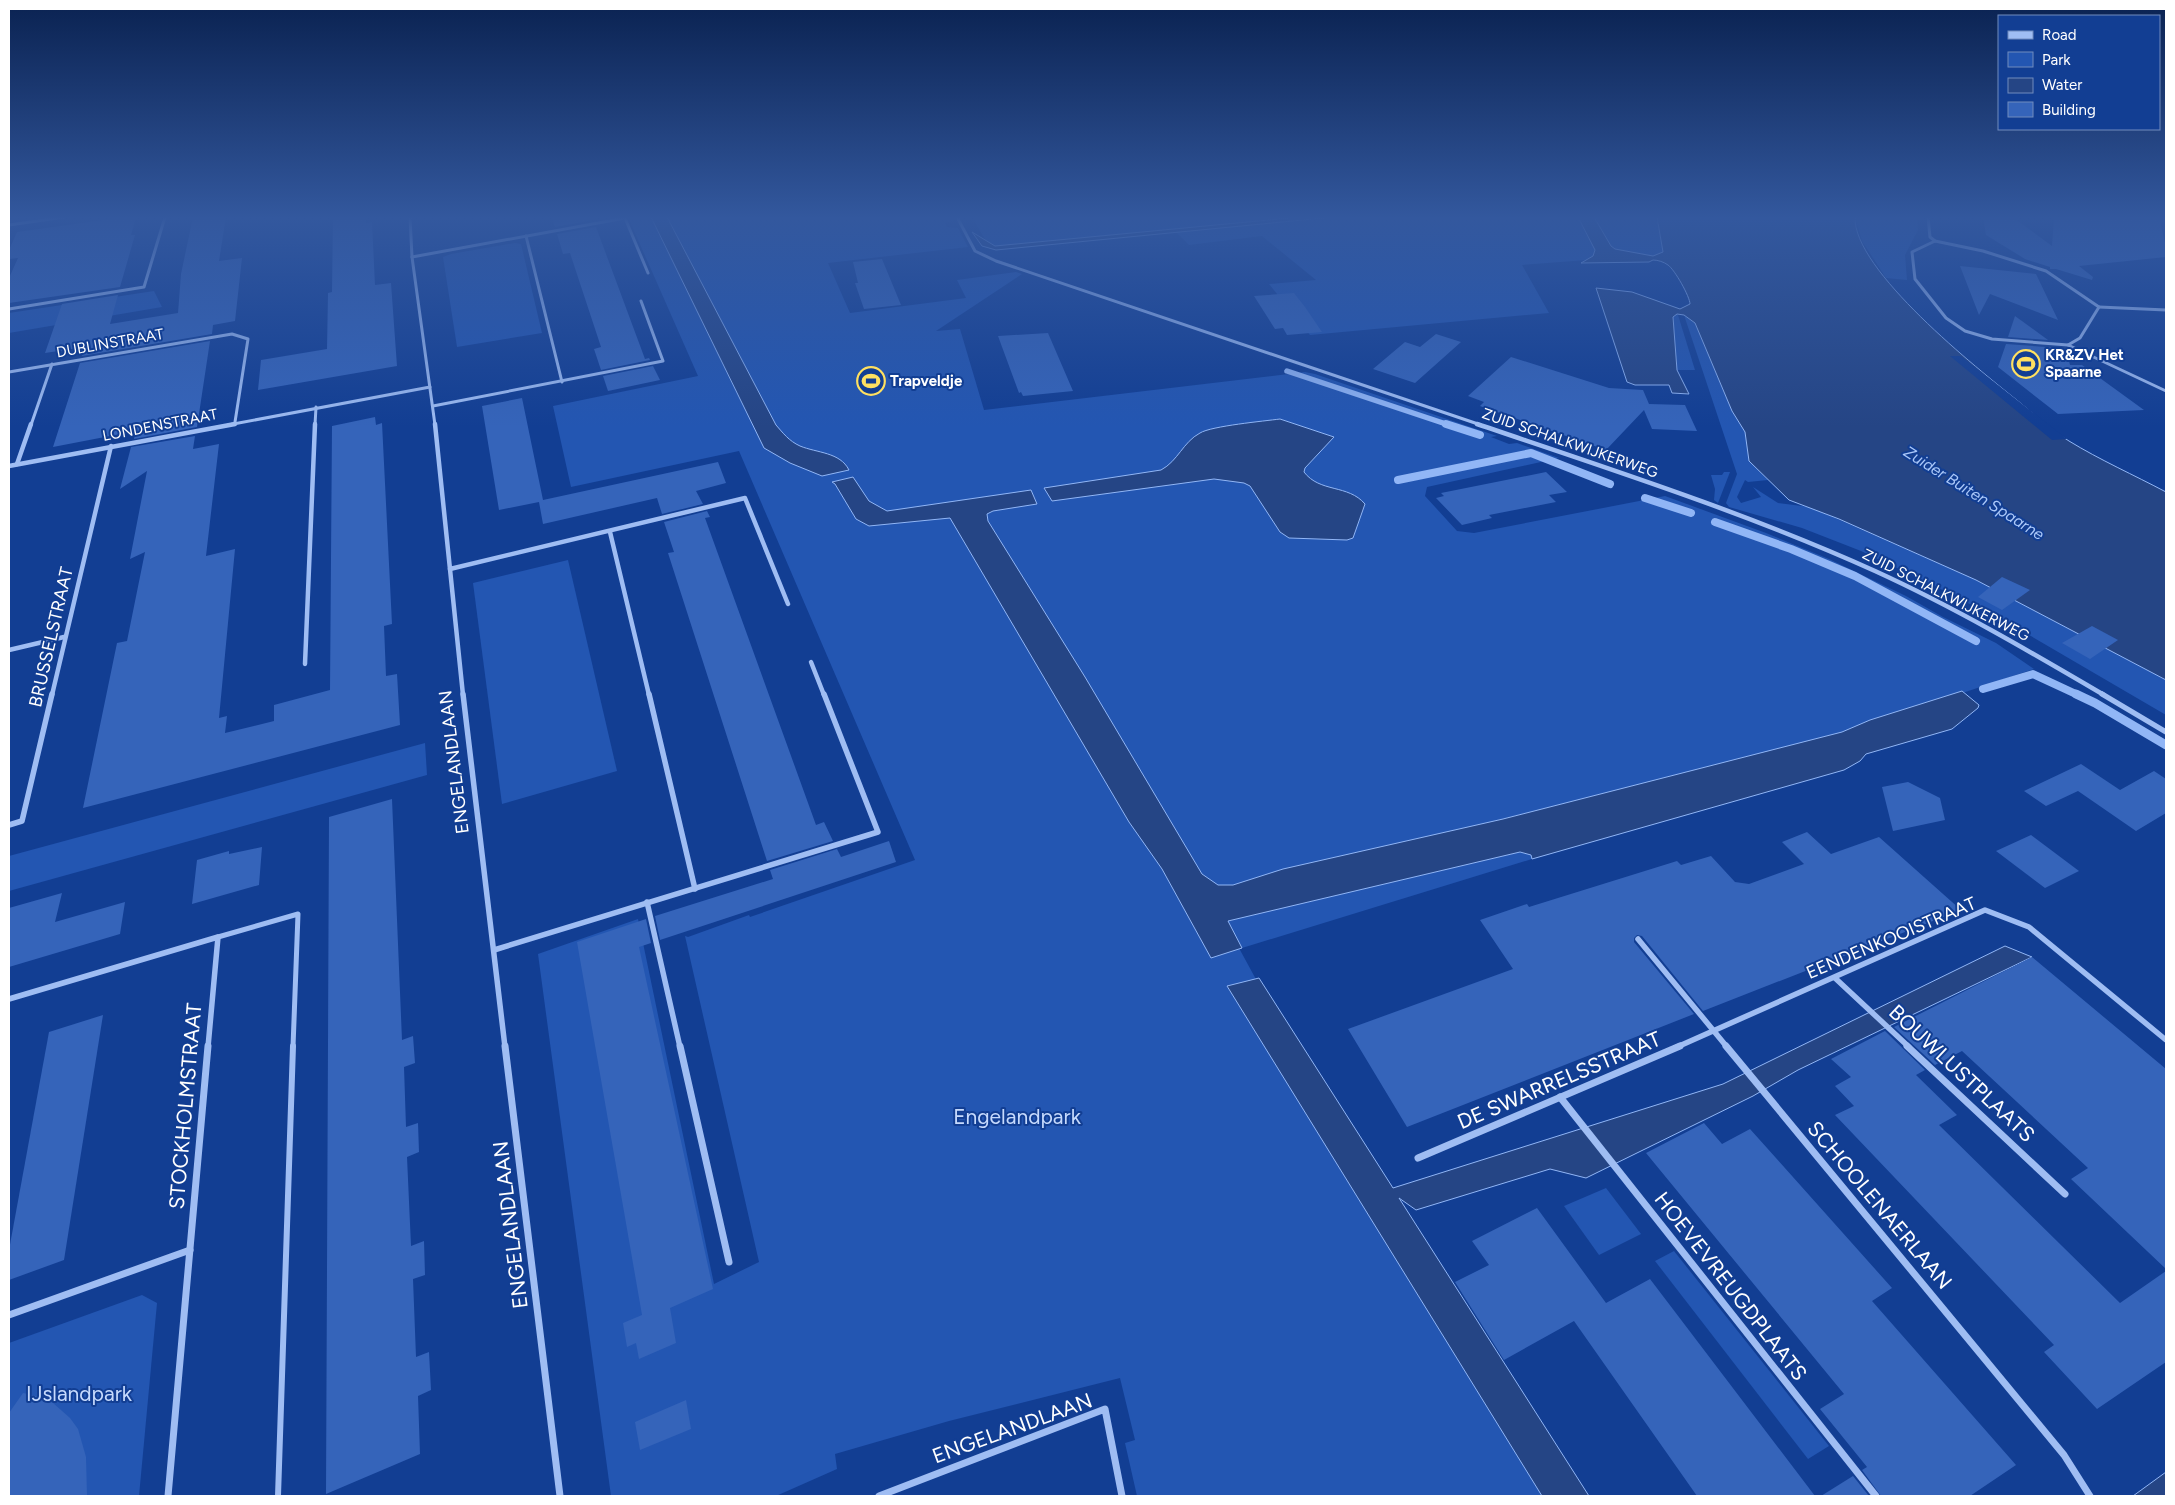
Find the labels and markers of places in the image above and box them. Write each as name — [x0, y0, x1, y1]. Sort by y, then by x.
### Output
place label: KR&ZV Het Spaarne — [2045, 346, 2124, 381]
sports icon: KR&ZV Het Spaarne — [2011, 349, 2041, 379]
sports icon: Trapveldje — [856, 366, 886, 396]
place label: Trapveldje — [890, 372, 963, 390]

